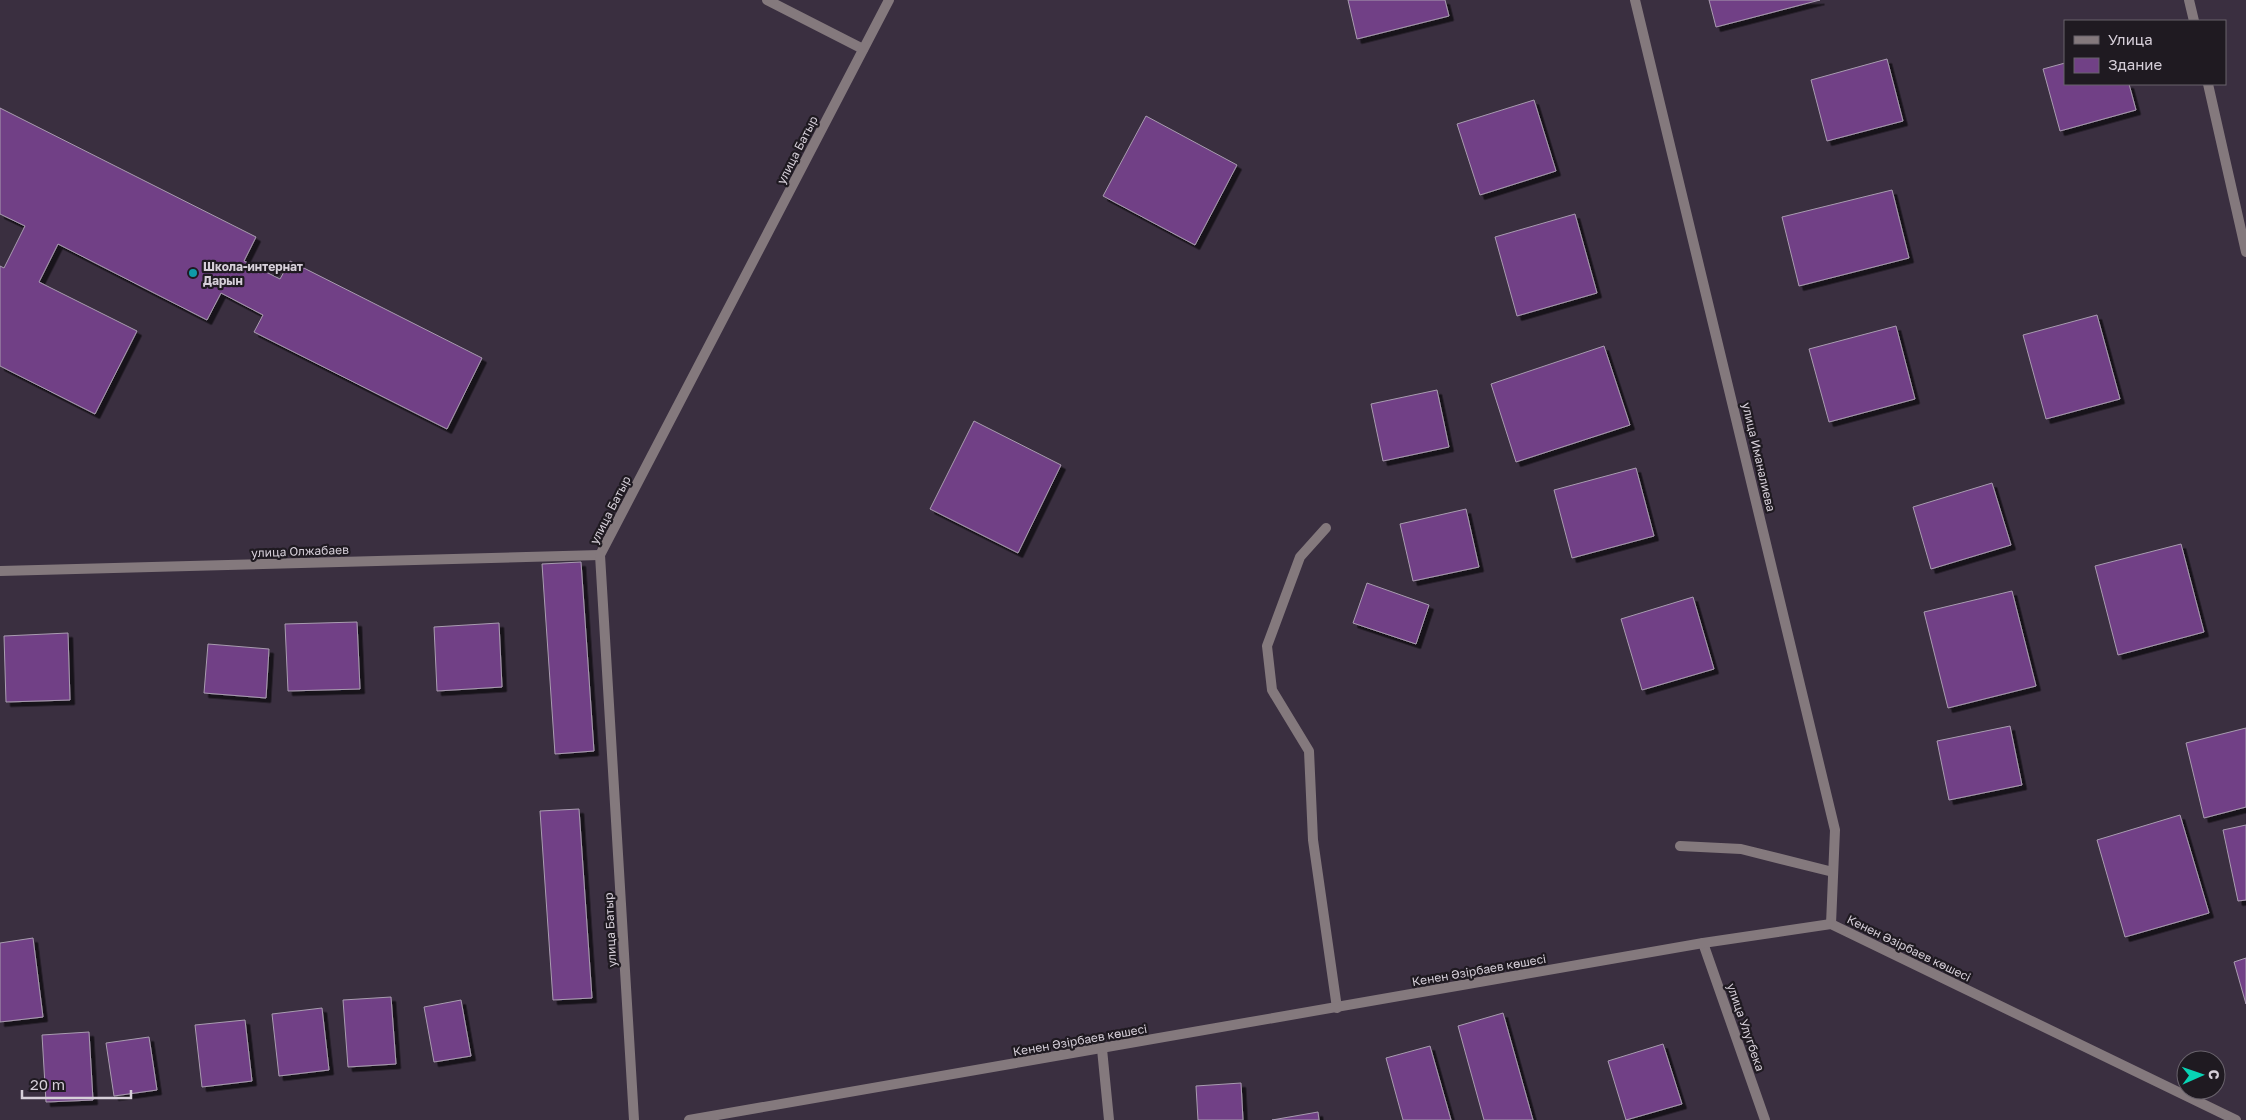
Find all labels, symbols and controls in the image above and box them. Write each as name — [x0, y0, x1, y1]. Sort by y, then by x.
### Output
legend — [2064, 20, 2226, 85]
text: Улица — [2108, 30, 2153, 48]
text: Здание — [2108, 55, 2162, 73]
street label: улица Батыр — [773, 113, 821, 187]
place label: Школа-интернат Дарын — [203, 259, 303, 288]
marker: Школа-интернат Дарын — [187, 267, 199, 279]
street label: улица Иманалиева — [1739, 401, 1779, 513]
street label: улица Батыр — [586, 473, 634, 547]
street label: улица Олжабаев — [251, 542, 349, 560]
street label: улица Батыр — [601, 892, 619, 968]
street label: Кенен Әзірбаев көшесі — [1845, 911, 1973, 985]
street label: Кенен Әзірбаев көшесі — [1411, 951, 1547, 989]
street label: улица Улугбека — [1724, 981, 1768, 1073]
street label: Кенен Әзірбаев көшесі — [1012, 1021, 1148, 1059]
north arrow — [2176, 1050, 2226, 1100]
scale bar — [22, 1068, 131, 1100]
text: С — [2206, 1069, 2223, 1080]
text: 20 m — [30, 1075, 65, 1093]

